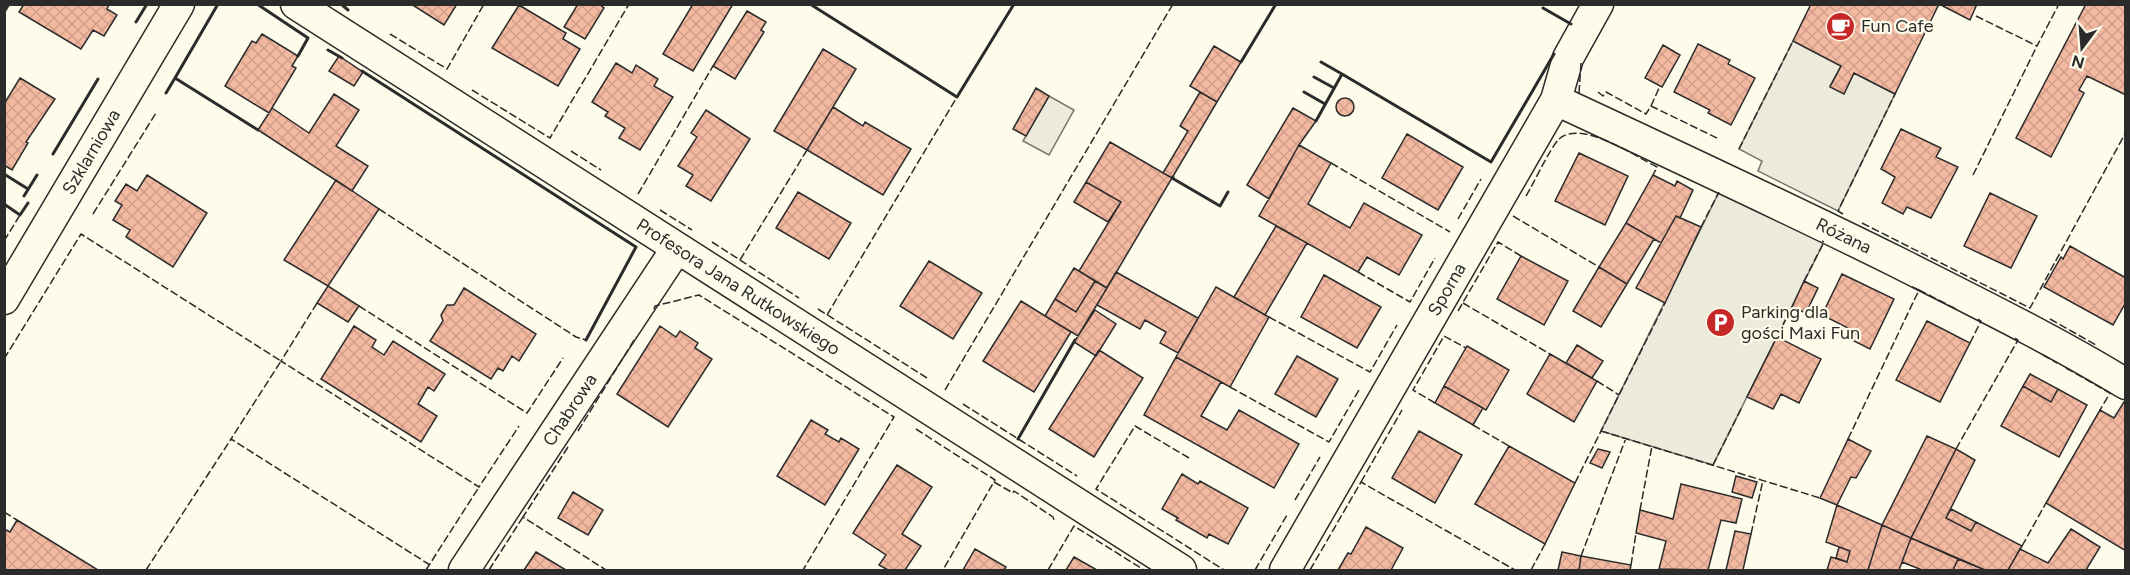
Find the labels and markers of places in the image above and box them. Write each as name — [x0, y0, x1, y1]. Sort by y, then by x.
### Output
cafe icon: Fun Cafe — [1824, 10, 1856, 42]
place label: Fun Cafe — [1861, 15, 1934, 37]
place label: Parking dla gości Maxi Fun — [1741, 301, 1860, 344]
parking icon: Parking dla gości Maxi Fun — [1704, 306, 1736, 338]

